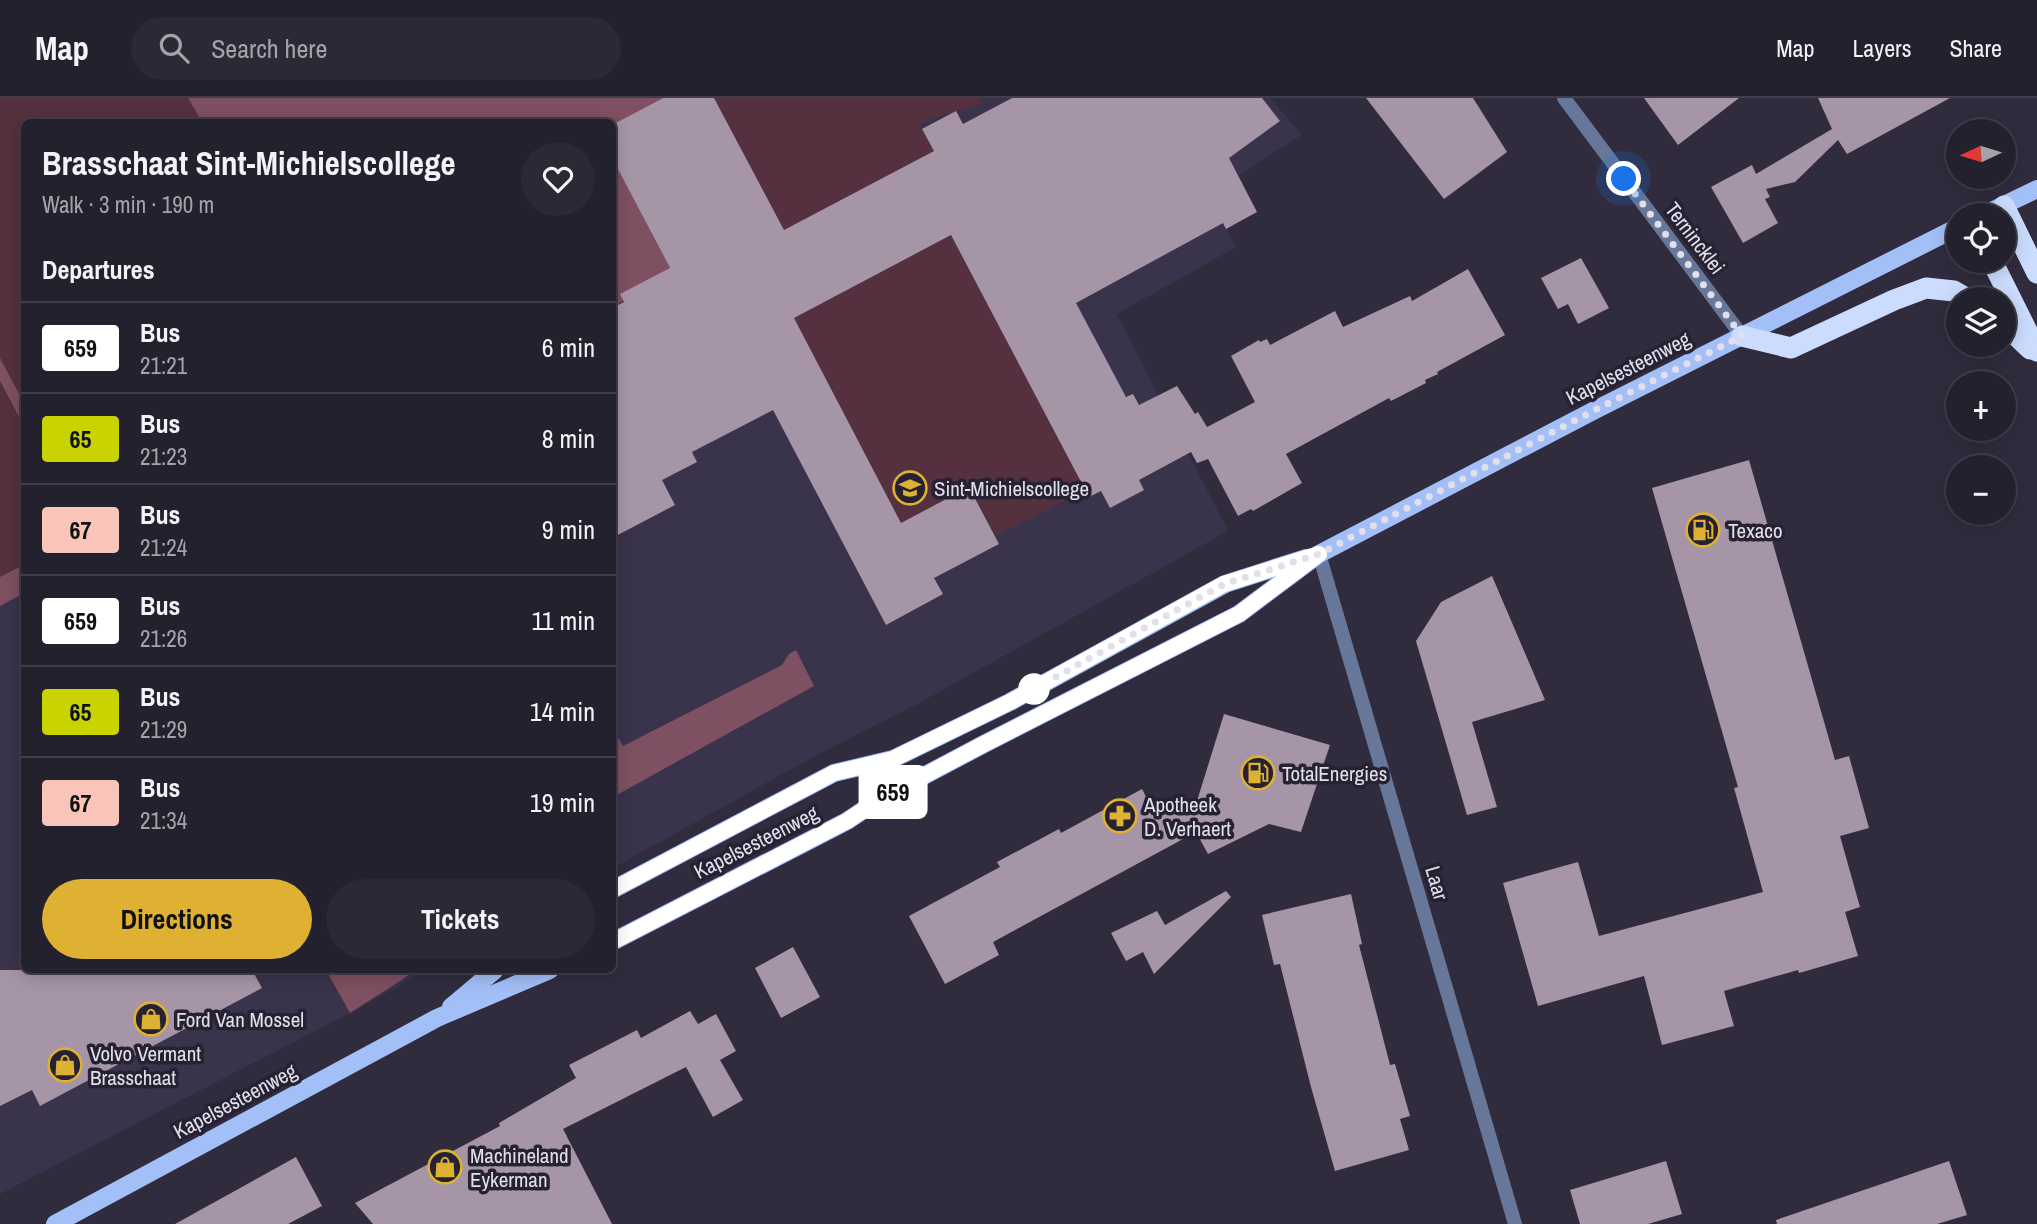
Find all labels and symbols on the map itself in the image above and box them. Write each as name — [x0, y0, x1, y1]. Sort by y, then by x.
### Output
north arrow — [1946, 119, 2016, 189]
your location — [1606, 161, 1641, 196]
street label: Ternincklei — [1658, 196, 1732, 280]
street label: Kapelsesteenweg — [1561, 324, 1696, 412]
school or university icon: Sint-Michielscollege — [891, 469, 929, 507]
place label: Sint-Michielscollege — [934, 474, 1089, 503]
fuel station icon: Texaco — [1684, 511, 1722, 549]
place label: Texaco — [1728, 516, 1783, 545]
unlabelled marker — [1019, 674, 1049, 704]
fuel station icon: TotalEnergies — [1239, 754, 1277, 792]
place label: TotalEnergies — [1282, 759, 1387, 788]
line badge: 659 — [853, 769, 933, 815]
place label: Apotheek D. Verhaert — [1143, 790, 1231, 843]
pharmacy icon: Apotheek D. Verhaert — [1101, 797, 1139, 835]
street label: Kapelsesteenweg — [689, 798, 824, 886]
street label: Laar — [1418, 862, 1456, 904]
shop icon: Ford Van Mossel — [132, 1000, 170, 1038]
place label: Ford Van Mossel — [176, 1005, 304, 1034]
place label: Volvo Vermant Brasschaat — [90, 1039, 201, 1092]
shop icon: Volvo Vermant Brasschaat — [46, 1046, 84, 1084]
street label: Kapelsesteenweg — [168, 1056, 302, 1146]
place label: Machineland Eykerman — [470, 1141, 569, 1194]
shop icon: Machineland Eykerman — [426, 1148, 464, 1186]

